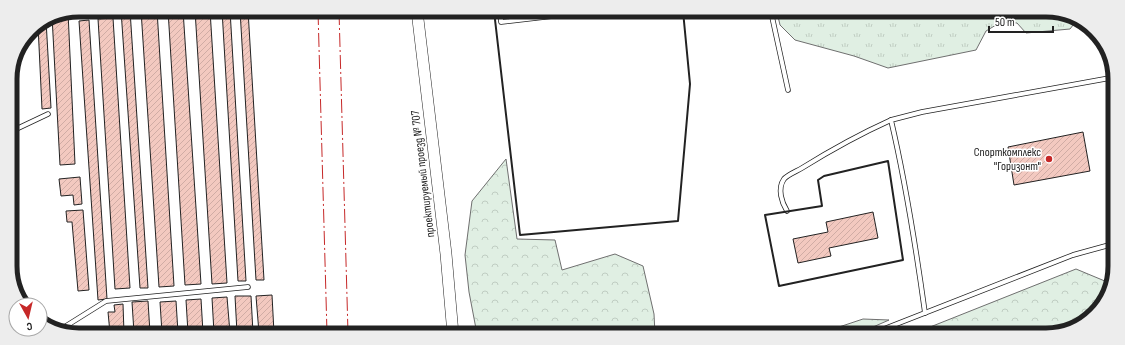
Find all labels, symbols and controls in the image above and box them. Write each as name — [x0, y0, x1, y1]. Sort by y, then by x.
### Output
scale bar — [989, 8, 1053, 34]
text: 50 m — [995, 15, 1015, 30]
street label: проектируемый проезд № 707 — [408, 109, 438, 238]
place label: Спорткомплекс "Горизонт" — [974, 145, 1041, 174]
marker: Спорткомплекс "Горизонт" — [1044, 154, 1054, 164]
north arrow — [8, 297, 48, 337]
text: С — [25, 320, 33, 333]

